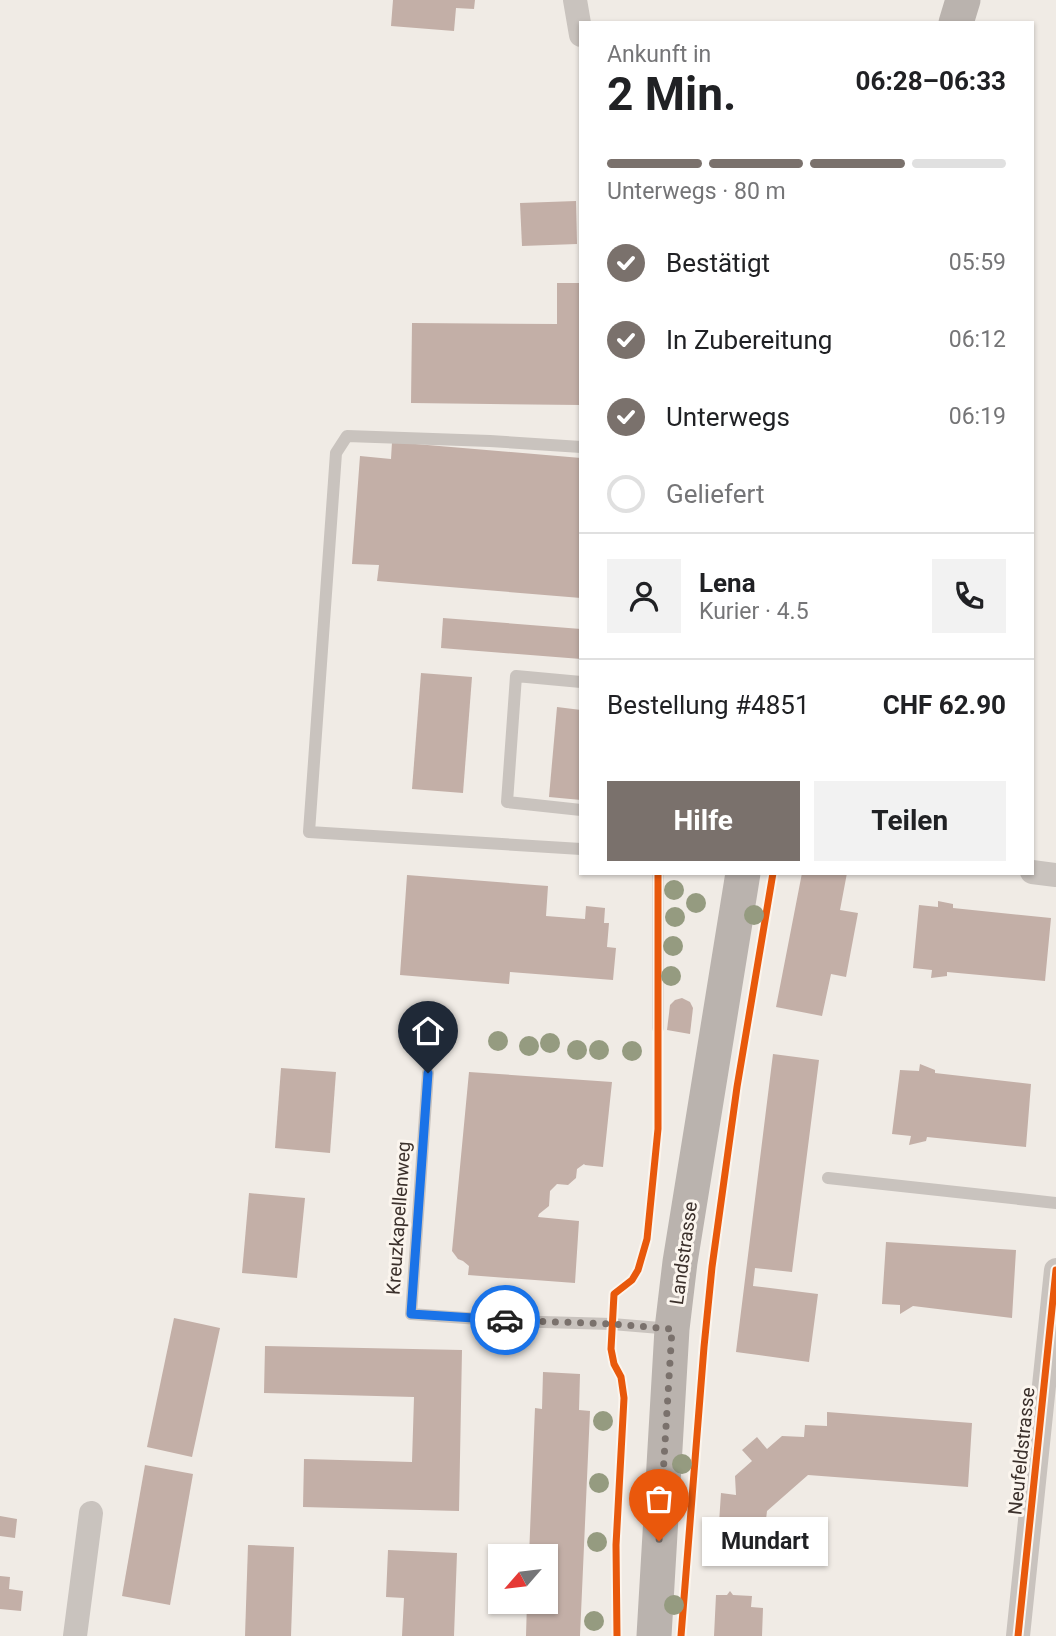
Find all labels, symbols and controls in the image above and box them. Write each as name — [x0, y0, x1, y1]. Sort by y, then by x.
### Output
text: Ankunft in — [607, 41, 711, 68]
text: 06:28–06:33 — [856, 66, 1006, 96]
text: 2 Min. — [607, 67, 736, 121]
text: Unterwegs · 80 m — [607, 178, 786, 205]
icon: check — [607, 244, 645, 282]
text: Bestätigt — [666, 248, 770, 278]
text: 05:59 — [949, 249, 1006, 276]
icon: check — [607, 321, 645, 359]
text: In Zubereitung — [666, 325, 832, 355]
text: 06:12 — [949, 326, 1006, 353]
icon: check — [607, 398, 645, 436]
text: Unterwegs — [666, 402, 790, 432]
text: 06:19 — [949, 403, 1006, 430]
text: Geliefert — [666, 479, 764, 509]
button: person — [607, 559, 681, 633]
button: phone — [932, 559, 1006, 633]
text: Lena — [699, 568, 756, 598]
text: Kurier · 4.5 — [699, 598, 809, 625]
text: Bestellung #4851 — [607, 690, 810, 720]
text: CHF 62.90 — [883, 690, 1006, 720]
button: Hilfe — [607, 781, 800, 861]
button: Teilen — [814, 781, 1006, 861]
pin — [398, 1001, 458, 1073]
icon: home — [409, 1012, 447, 1050]
street label: Kreuzkapellenweg — [382, 1141, 415, 1296]
street label: Landstrasse — [665, 1200, 702, 1306]
courier — [470, 1285, 540, 1355]
icon: car — [486, 1301, 524, 1339]
street label: Neufeldstrasse — [1003, 1386, 1040, 1516]
pin — [629, 1469, 689, 1541]
icon: bag — [640, 1480, 678, 1518]
callout: Mundart — [701, 1516, 827, 1566]
text: Mundart — [721, 1528, 809, 1555]
north arrow — [488, 1544, 558, 1614]
map controls — [488, 1544, 558, 1614]

